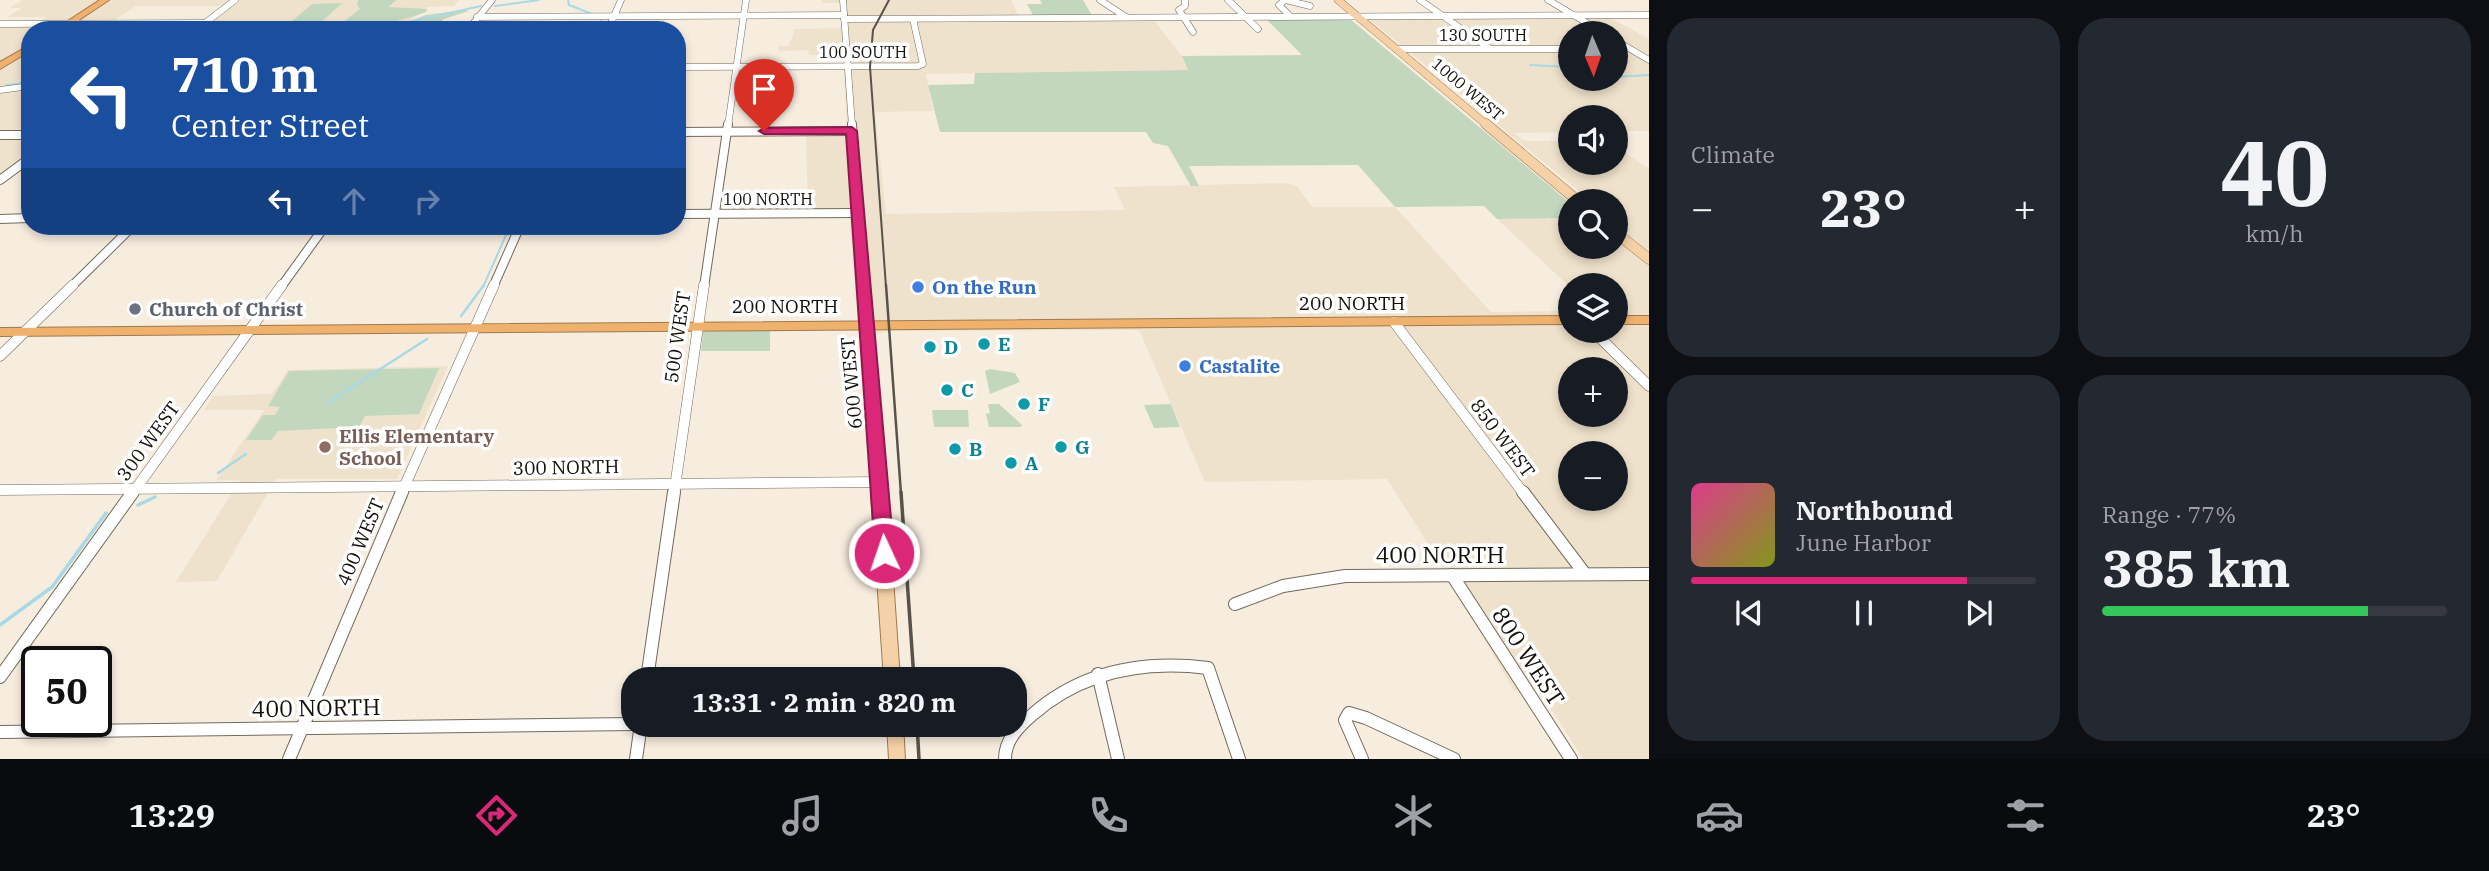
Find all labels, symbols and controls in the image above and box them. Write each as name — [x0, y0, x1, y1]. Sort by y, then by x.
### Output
north arrow — [1558, 21, 1628, 91]
map controls — [1558, 21, 1628, 511]
street label: 130 SOUTH — [1439, 25, 1527, 45]
text: 710 m — [171, 42, 318, 105]
street label: 100 SOUTH — [819, 42, 907, 62]
icon: left — [56, 49, 147, 140]
street label: 1000 WEST — [1428, 53, 1508, 125]
pin — [734, 59, 794, 131]
icon: arrive — [745, 70, 783, 108]
text: Center Street — [171, 104, 369, 146]
button: sound — [1558, 105, 1628, 175]
text: 40 — [2220, 113, 2329, 231]
text: Climate — [1691, 139, 1775, 169]
text: 23° — [1820, 174, 1907, 241]
icon: left — [262, 182, 300, 220]
icon: ahead — [335, 182, 373, 220]
icon: right — [408, 182, 446, 220]
text: − — [1691, 183, 1714, 232]
text: + — [2013, 183, 2036, 232]
street label: 100 NORTH — [723, 189, 813, 209]
button: search — [1558, 189, 1628, 259]
text: km/h — [2245, 218, 2304, 248]
button: layers — [1558, 273, 1628, 343]
place label: On the Run — [932, 275, 1037, 299]
marker: On the Run — [910, 279, 926, 295]
street label: 500 WEST — [659, 290, 695, 384]
street label: 200 NORTH — [1299, 291, 1405, 315]
street label: 200 NORTH — [732, 294, 838, 318]
place label: Church of Christ — [149, 297, 303, 321]
marker: Church of Christ — [127, 301, 143, 317]
place label: E — [998, 332, 1011, 356]
place label: D — [944, 335, 958, 359]
street label: 600 WEST — [835, 336, 867, 430]
marker: E — [976, 336, 992, 352]
marker: D — [922, 339, 938, 355]
place label: Castalite — [1199, 354, 1280, 378]
button: + — [1558, 357, 1628, 427]
marker: Castalite — [1177, 358, 1193, 374]
place label: C — [961, 378, 974, 402]
marker: C — [939, 382, 955, 398]
place label: F — [1038, 392, 1050, 416]
street label: 850 WEST — [1466, 394, 1540, 482]
marker: F — [1016, 396, 1032, 412]
street label: 300 WEST — [111, 397, 185, 485]
place label: Ellis Elementary School — [339, 424, 494, 470]
place label: G — [1075, 435, 1090, 459]
place label: B — [969, 437, 982, 461]
marker: Ellis Elementary School — [317, 439, 333, 455]
marker: G — [1053, 439, 1069, 455]
marker: B — [947, 441, 963, 457]
button: − — [1558, 441, 1628, 511]
place label: A — [1025, 451, 1039, 475]
street label: 300 NORTH — [512, 454, 620, 480]
marker: A — [1003, 455, 1019, 471]
text: Northbound — [1796, 493, 1953, 527]
street label: 400 WEST — [331, 495, 389, 589]
text: Range · 77% — [2102, 499, 2236, 529]
position arrow — [847, 516, 921, 590]
text: June Harbor — [1796, 527, 1931, 557]
text: 385 km — [2102, 534, 2291, 601]
street label: 400 NORTH — [1375, 539, 1505, 569]
icon: previous — [1730, 594, 1768, 632]
icon: pause — [1845, 594, 1883, 632]
icon: next — [1960, 594, 1998, 632]
street label: 800 WEST — [1486, 601, 1572, 711]
speed limit sign: 50 — [21, 646, 112, 737]
text: 13:31 · 2 min · 820 m — [692, 685, 956, 719]
street label: 400 NORTH — [251, 691, 381, 723]
icon: directions — [472, 791, 521, 840]
icon: music — [778, 791, 827, 840]
icon: phone — [1084, 791, 1133, 840]
icon: climate — [1389, 791, 1438, 840]
icon: car — [1695, 791, 1744, 840]
icon: filters — [2001, 791, 2050, 840]
text: 13:29 — [128, 794, 215, 836]
text: 23° — [2307, 794, 2361, 836]

